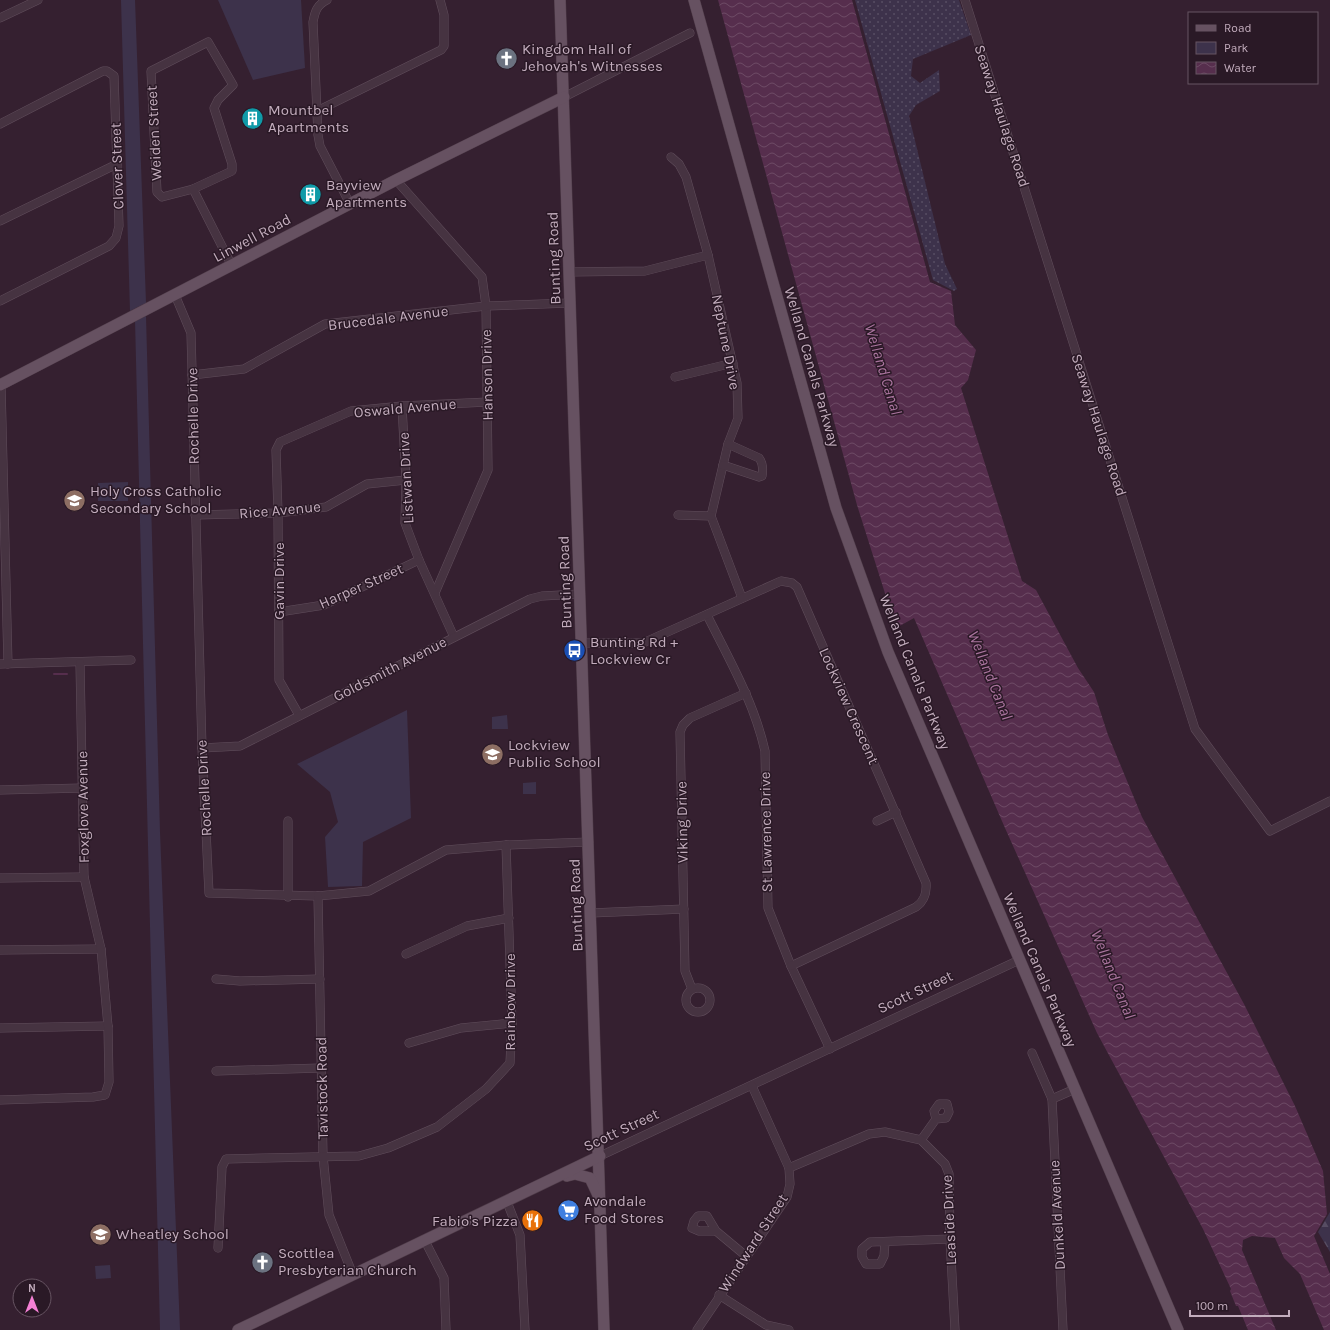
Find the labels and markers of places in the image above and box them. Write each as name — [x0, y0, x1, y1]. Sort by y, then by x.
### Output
place label: Kingdom Hall of Jehovah's Witnesses — [522, 40, 663, 75]
church icon: Kingdom Hall of Jehovah's Witnesses — [494, 45, 520, 71]
place label: Mountbel Apartments — [268, 101, 349, 136]
building icon: Mountbel Apartments — [239, 106, 265, 132]
place label: Bayview Apartments — [326, 176, 407, 211]
building icon: Bayview Apartments — [298, 181, 324, 207]
place label: Holy Cross Catholic Secondary School — [90, 482, 222, 517]
school or university icon: Holy Cross Catholic Secondary School — [62, 487, 88, 513]
place label: Bunting Rd + Lockview Cr — [590, 633, 678, 668]
bus stop icon: Bunting Rd + Lockview Cr — [561, 638, 587, 664]
place label: Lockview Public School — [508, 736, 601, 771]
school or university icon: Lockview Public School — [480, 741, 506, 767]
place label: Avondale Food Stores — [584, 1192, 664, 1227]
supermarket icon: Avondale Food Stores — [555, 1197, 581, 1223]
restaurant icon: Fabio's Pizza — [520, 1208, 546, 1234]
place label: Fabio's Pizza — [432, 1212, 518, 1230]
school or university icon: Wheatley School — [87, 1221, 113, 1247]
place label: Wheatley School — [116, 1225, 229, 1243]
place label: Scottlea Presbyterian Church — [278, 1244, 417, 1279]
church icon: Scottlea Presbyterian Church — [250, 1249, 276, 1275]

